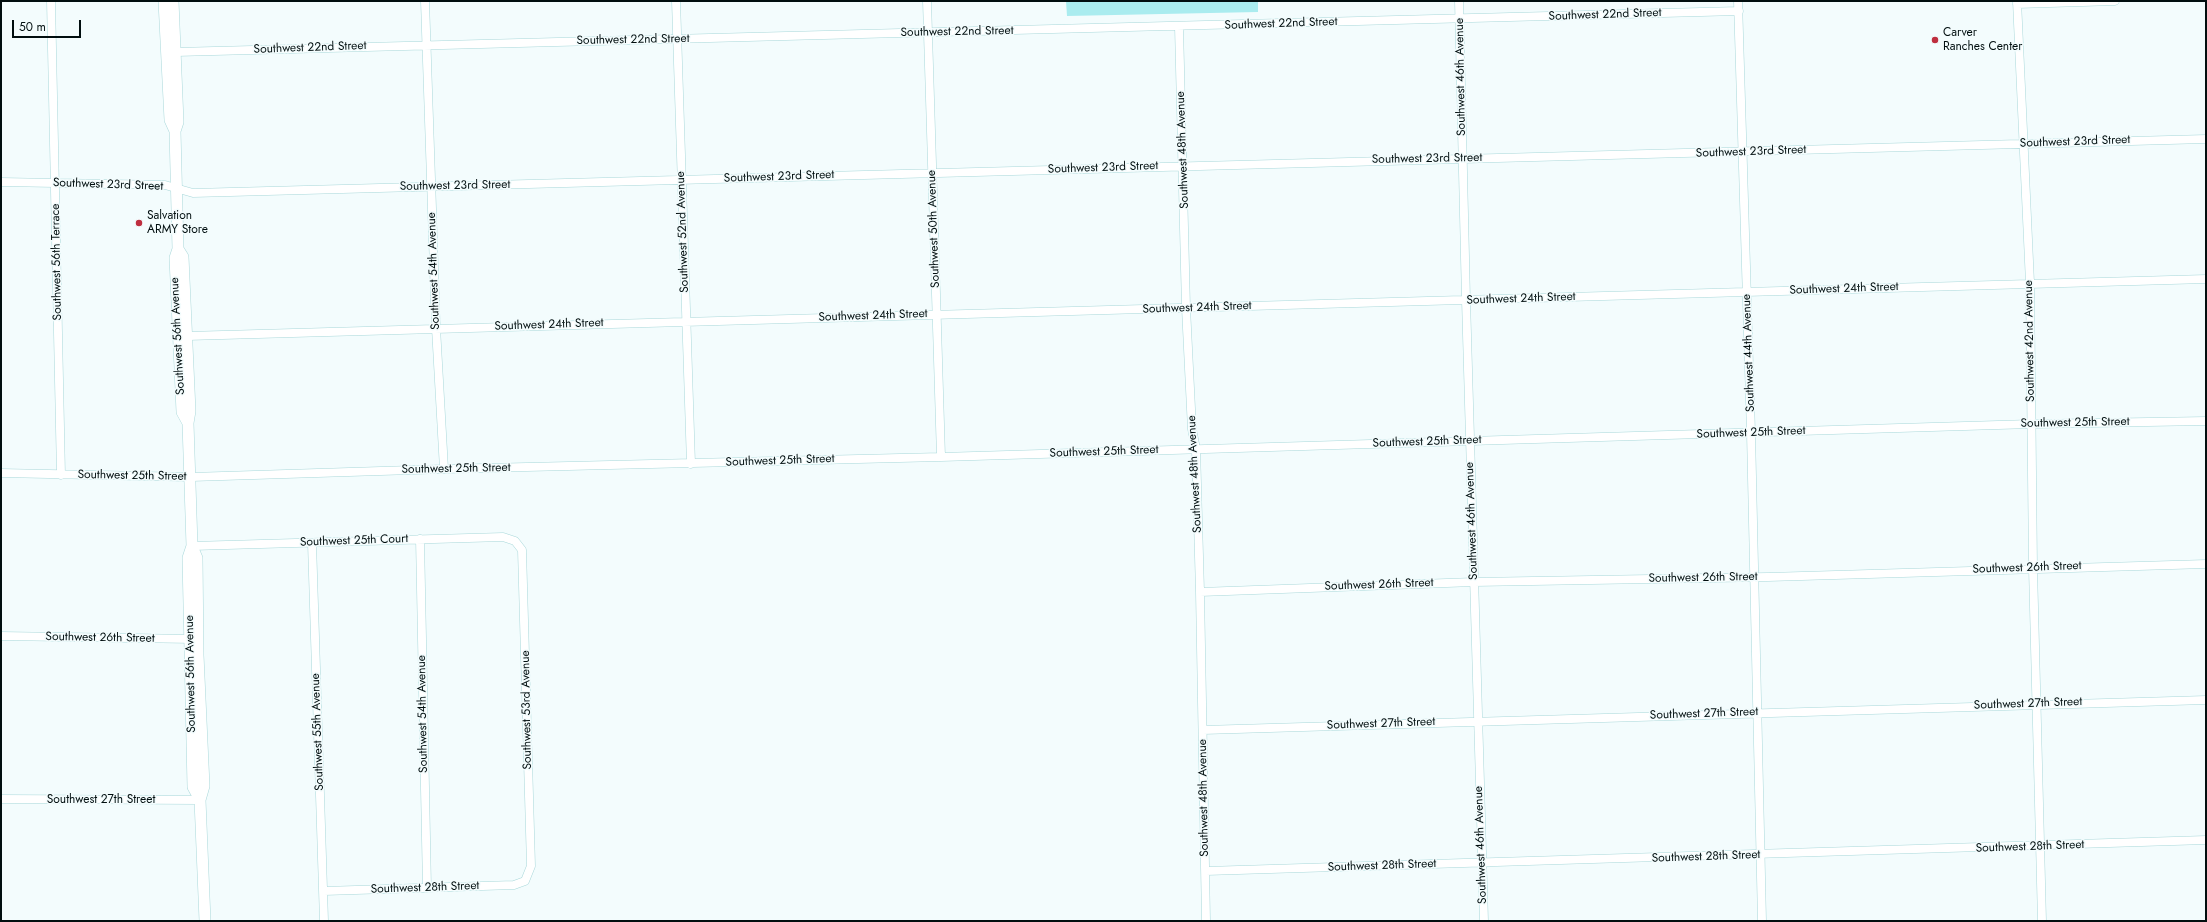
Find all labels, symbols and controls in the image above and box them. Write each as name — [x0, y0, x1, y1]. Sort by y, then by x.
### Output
street label: Southwest 22nd Street — [1548, 6, 1662, 24]
scale bar — [14, 12, 83, 38]
street label: Southwest 22nd Street — [1224, 15, 1338, 33]
text: 50 m — [19, 18, 46, 36]
street label: Southwest 46th Avenue — [1453, 18, 1469, 136]
street label: Southwest 22nd Street — [900, 24, 1014, 40]
place label: Carver Ranches Center — [1943, 26, 2022, 54]
street label: Southwest 22nd Street — [576, 32, 690, 48]
marker: Carver Ranches Center — [1930, 35, 1940, 45]
street label: Southwest 22nd Street — [253, 39, 367, 57]
street label: Southwest 48th Avenue — [1174, 91, 1192, 209]
street label: Southwest 23rd Street — [2019, 133, 2131, 151]
street label: Southwest 23rd Street — [1695, 143, 1807, 161]
street label: Southwest 23rd Street — [1372, 151, 1482, 167]
street label: Southwest 23rd Street — [1047, 159, 1159, 177]
street label: Southwest 23rd Street — [723, 168, 835, 186]
street label: Southwest 50th Avenue — [925, 170, 943, 288]
street label: Southwest 52nd Avenue — [674, 171, 692, 293]
street label: Southwest 23rd Street — [52, 176, 164, 194]
street label: Southwest 23rd Street — [400, 178, 510, 194]
street label: Southwest 56th Terrace — [49, 203, 65, 321]
place label: Salvation ARMY Store — [147, 209, 208, 237]
street label: Southwest 54th Avenue — [425, 212, 443, 330]
marker: Salvation ARMY Store — [134, 218, 144, 228]
street label: Southwest 56th Avenue — [168, 277, 188, 395]
street label: Southwest 24th Street — [1789, 280, 1899, 298]
street label: Southwest 42nd Avenue — [2022, 280, 2038, 402]
street label: Southwest 24th Street — [1466, 290, 1576, 308]
street label: Southwest 44th Avenue — [1740, 294, 1758, 412]
street label: Southwest 24th Street — [1142, 299, 1252, 317]
street label: Southwest 24th Street — [818, 307, 928, 325]
street label: Southwest 24th Street — [494, 316, 604, 334]
street label: Southwest 48th Avenue — [1185, 415, 1205, 533]
street label: Southwest 25th Street — [2020, 415, 2130, 431]
street label: Southwest 25th Street — [1696, 424, 1806, 442]
street label: Southwest 25th Street — [1372, 433, 1482, 451]
street label: Southwest 25th Street — [1049, 443, 1159, 461]
street label: Southwest 25th Street — [725, 452, 835, 470]
street label: Southwest 25th Street — [401, 461, 511, 477]
street label: Southwest 46th Avenue — [1463, 462, 1481, 580]
street label: Southwest 25th Street — [77, 468, 187, 484]
street label: Southwest 25th Court — [300, 532, 408, 550]
street label: Southwest 26th Street — [1972, 559, 2082, 577]
street label: Southwest 26th Street — [1648, 570, 1758, 586]
street label: Southwest 26th Street — [1324, 576, 1434, 594]
street label: Southwest 56th Avenue — [183, 615, 199, 733]
street label: Southwest 26th Street — [45, 630, 155, 646]
street label: Southwest 53rd Avenue — [519, 650, 535, 770]
street label: Southwest 54th Avenue — [415, 655, 431, 773]
street label: Southwest 55th Avenue — [309, 673, 327, 791]
street label: Southwest 27th Street — [1973, 695, 2083, 713]
street label: Southwest 27th Street — [1649, 705, 1759, 723]
street label: Southwest 27th Street — [1326, 715, 1436, 733]
street label: Southwest 48th Avenue — [1196, 739, 1212, 857]
street label: Southwest 46th Avenue — [1472, 786, 1490, 904]
street label: Southwest 27th Street — [47, 793, 155, 807]
street label: Southwest 28th Street — [1975, 838, 2085, 856]
street label: Southwest 28th Street — [1651, 848, 1761, 866]
street label: Southwest 28th Street — [1327, 857, 1437, 875]
street label: Southwest 28th Street — [370, 879, 480, 897]

